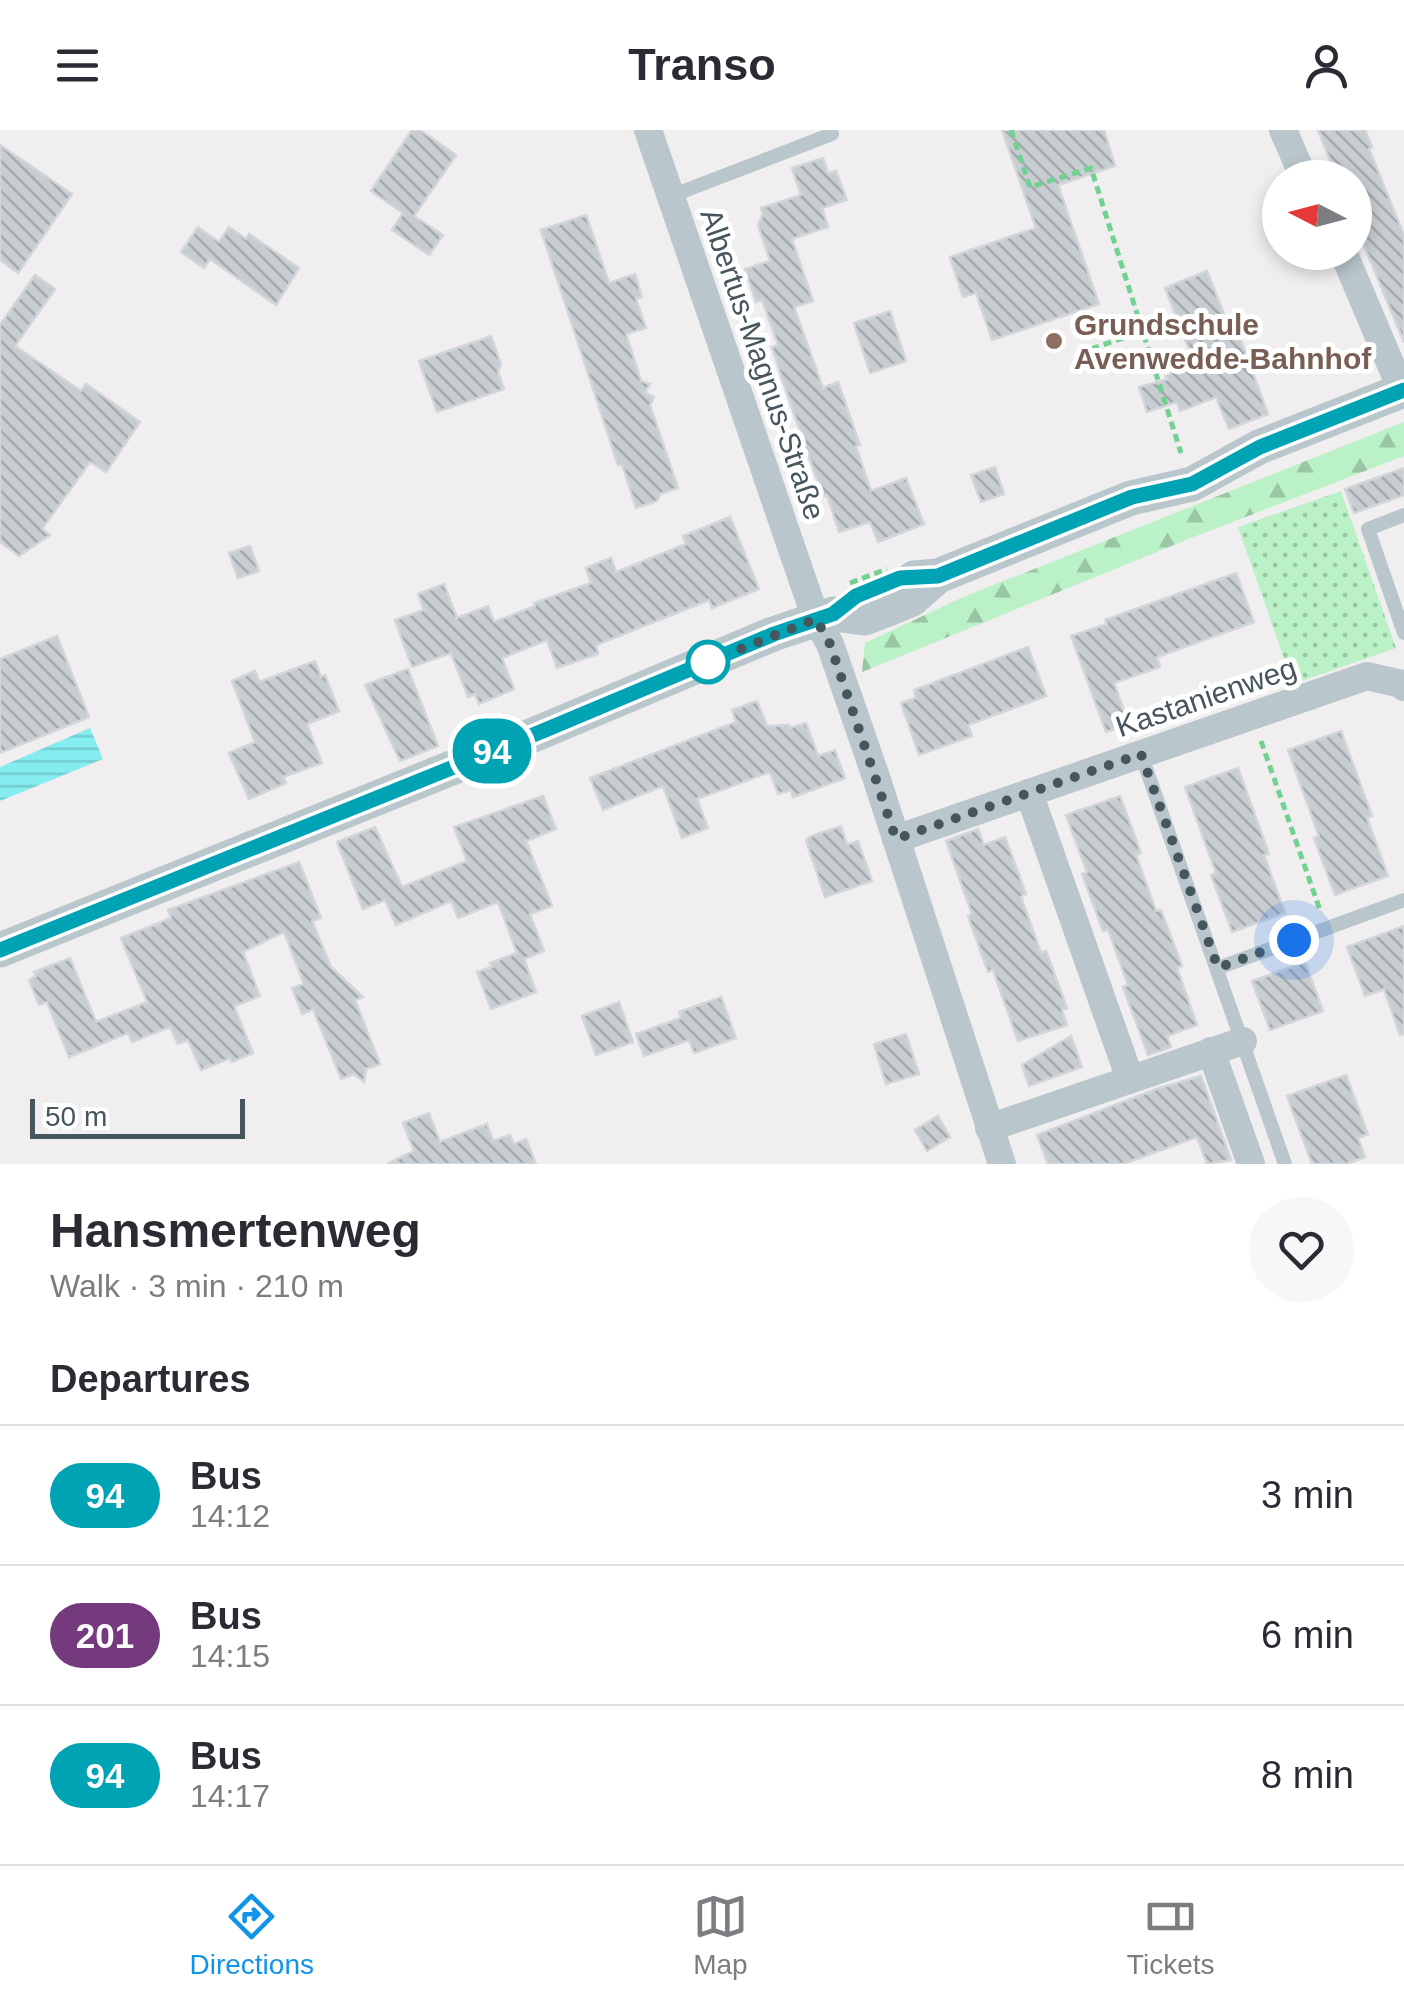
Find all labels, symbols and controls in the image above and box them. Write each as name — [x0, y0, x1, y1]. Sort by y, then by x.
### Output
icon: menu — [50, 38, 105, 93]
icon: person — [1299, 38, 1354, 93]
text: Transo — [628, 39, 776, 90]
north arrow — [1262, 160, 1372, 270]
map controls — [1262, 160, 1372, 270]
street label: Albertus-Magnus-Straße — [694, 204, 832, 524]
place label: Grundschule Avenwedde-Bahnhof — [1074, 308, 1372, 375]
marker: Grundschule Avenwedde-Bahnhof — [1043, 330, 1065, 352]
unlabelled marker — [687, 641, 729, 683]
street label: Kastanienweg — [1112, 651, 1300, 743]
line badge: 94 — [447, 718, 537, 784]
text: 94 — [473, 732, 511, 771]
your location — [1269, 915, 1319, 965]
scale bar — [30, 1094, 245, 1138]
text: 50 m — [45, 1101, 107, 1132]
button: heart — [1249, 1197, 1354, 1302]
text: Hansmertenweg — [50, 1204, 421, 1257]
text: Walk · 3 min · 210 m — [50, 1268, 344, 1304]
text: Departures — [50, 1358, 251, 1400]
text: Bus — [190, 1455, 262, 1497]
text: 3 min — [1261, 1474, 1354, 1516]
text: 94 — [86, 1476, 124, 1515]
text: 14:12 — [190, 1498, 270, 1534]
text: Bus — [190, 1595, 262, 1637]
text: 6 min — [1261, 1614, 1354, 1656]
text: 201 — [76, 1616, 134, 1655]
text: 14:15 — [190, 1638, 270, 1674]
text: Bus — [190, 1735, 262, 1777]
text: 8 min — [1261, 1754, 1354, 1796]
text: 94 — [86, 1756, 124, 1795]
text: 14:17 — [190, 1778, 270, 1814]
tab: Directions — [189, 1889, 314, 1981]
tab: Map — [693, 1889, 748, 1981]
tab: Tickets — [1127, 1889, 1215, 1981]

